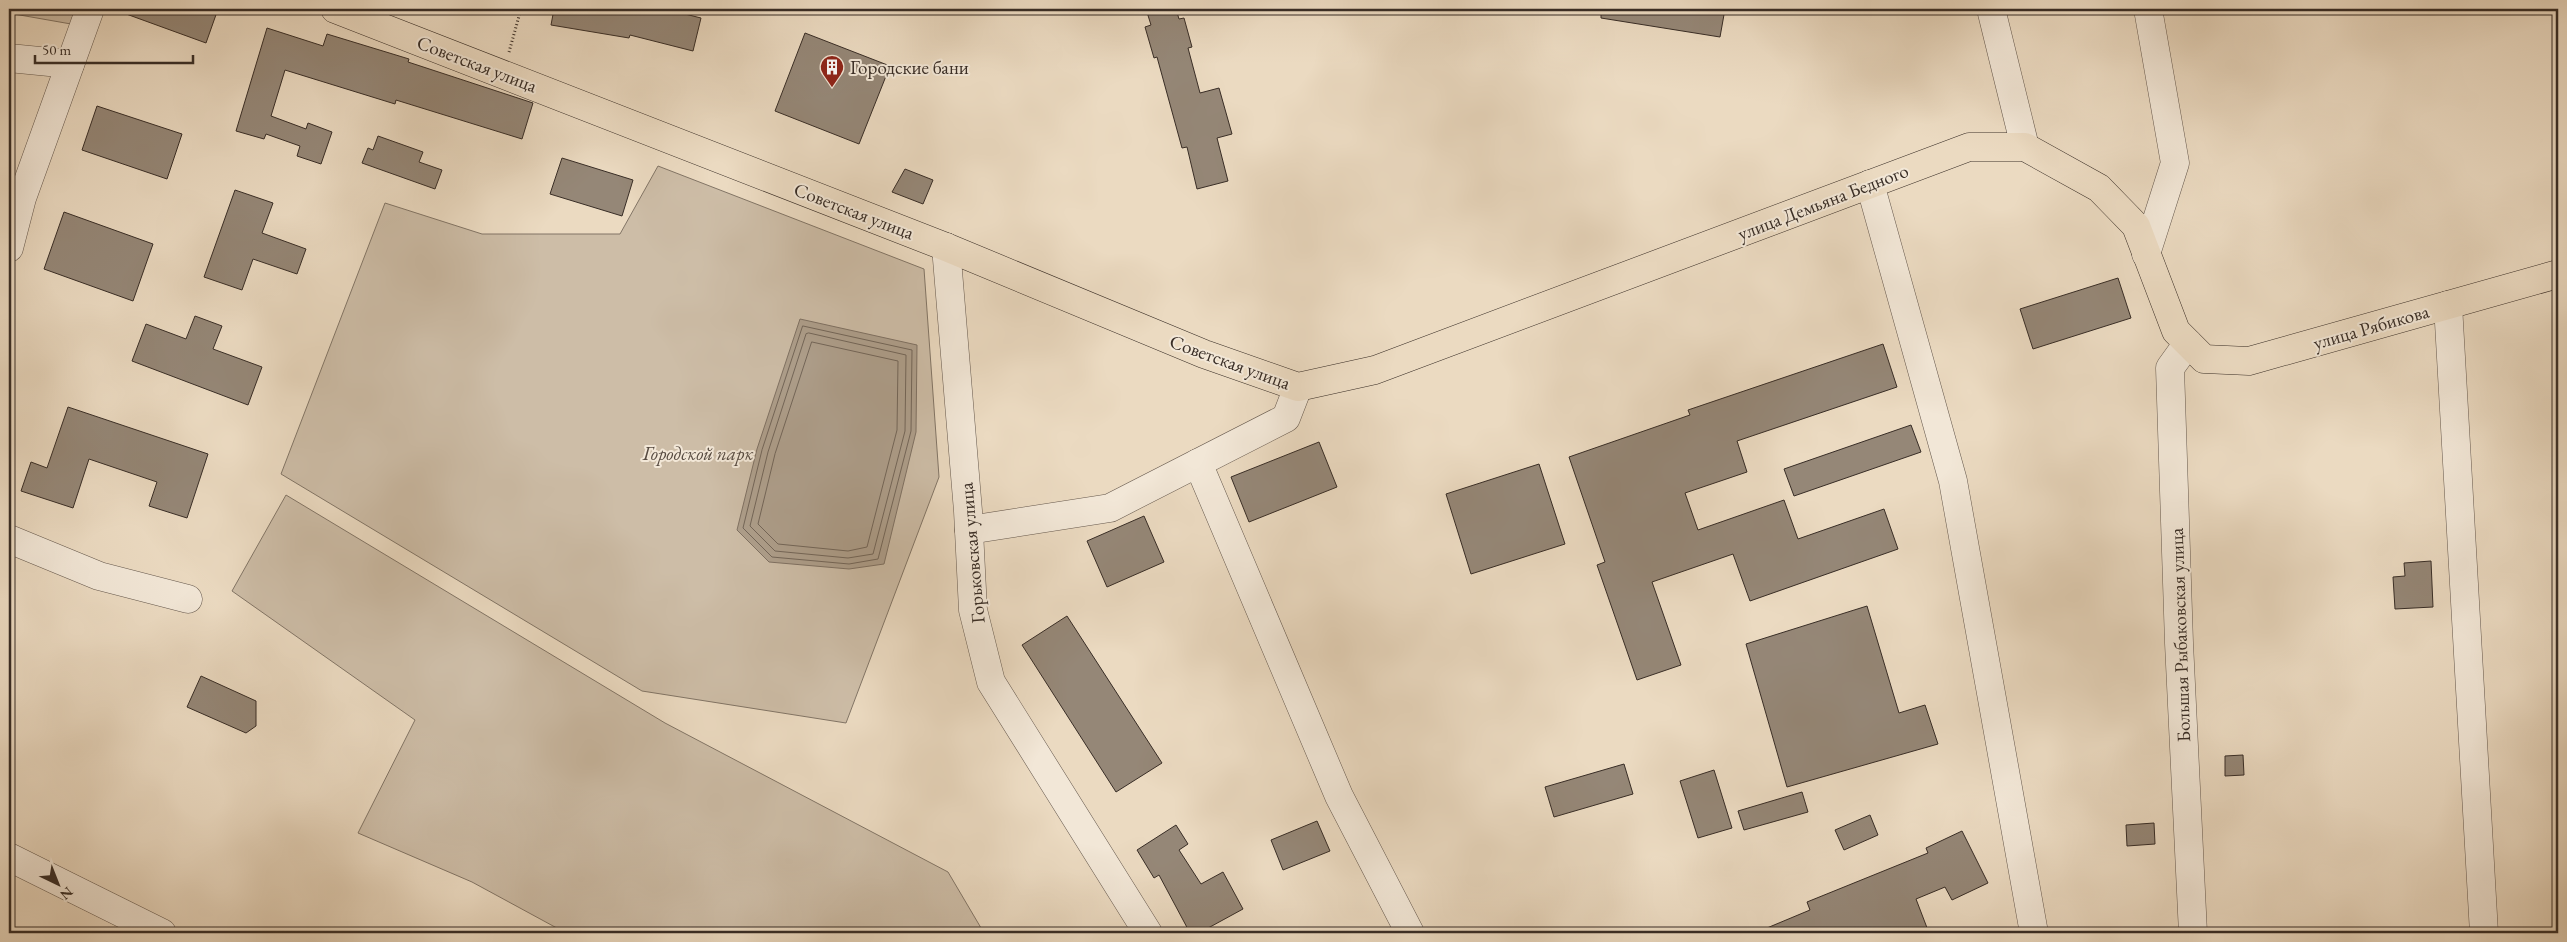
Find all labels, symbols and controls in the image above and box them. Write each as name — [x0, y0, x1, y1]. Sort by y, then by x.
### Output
street label: Советская улица — [413, 30, 541, 99]
scale bar — [35, 32, 192, 64]
text: 50 m — [42, 40, 71, 59]
building icon: Городские бани — [819, 54, 845, 88]
place label: Городские бани — [850, 55, 969, 80]
street label: улица Демьяна Бедного — [1734, 158, 1912, 246]
street label: Советская улица — [790, 177, 918, 246]
street label: улица Рябикова — [2310, 298, 2432, 355]
street label: Советская улица — [1166, 329, 1294, 396]
park label: Городской парк — [642, 441, 754, 466]
street label: Горьковская улица — [953, 481, 991, 625]
street label: Большая Рыбаковская улица — [2164, 527, 2196, 743]
north arrow — [32, 860, 82, 910]
text: N — [56, 883, 77, 904]

